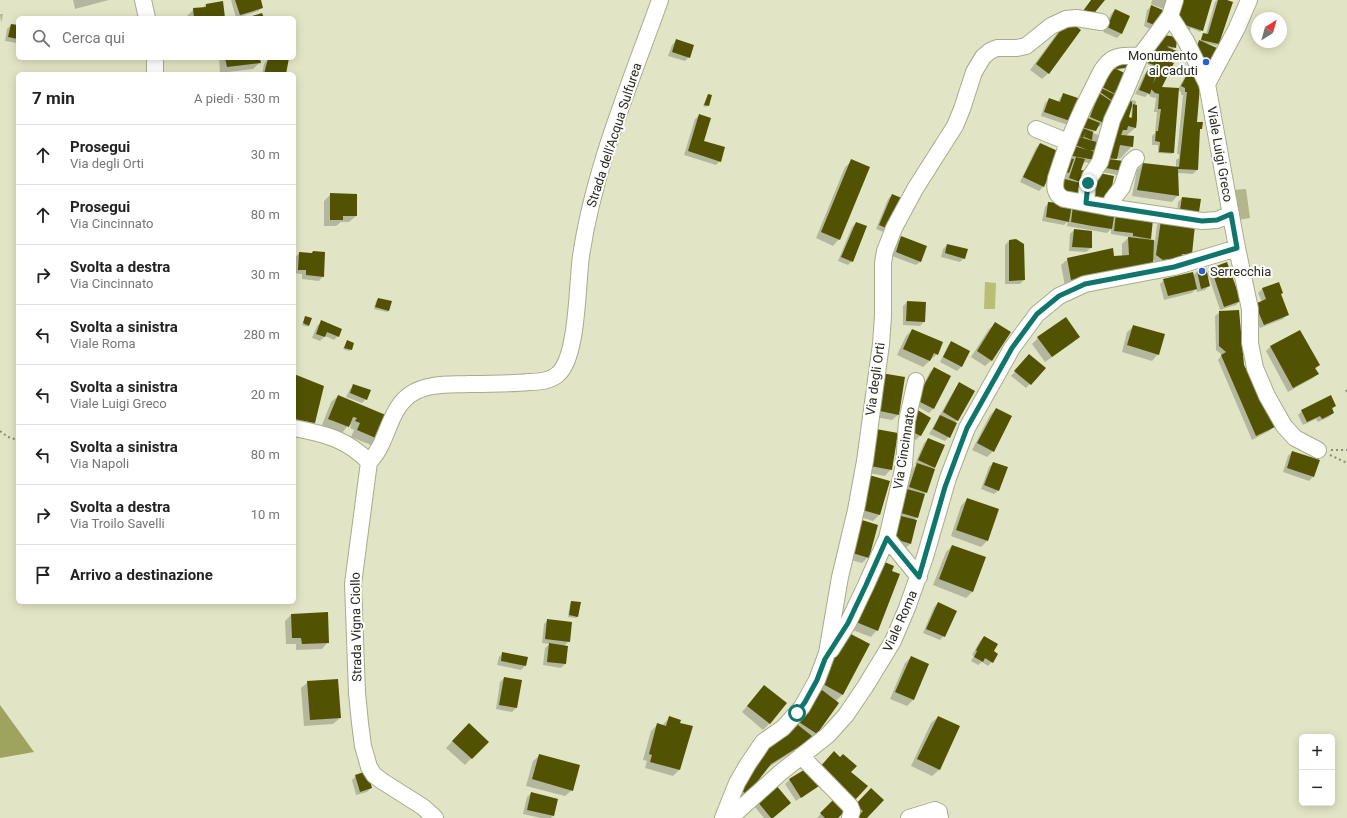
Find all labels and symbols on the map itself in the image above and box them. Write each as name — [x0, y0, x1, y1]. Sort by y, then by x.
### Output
north arrow — [1251, 12, 1287, 48]
place label: Monumento ai caduti — [1128, 48, 1198, 78]
marker: Monumento ai caduti — [1201, 57, 1211, 67]
street label: Strada dell'Acqua Sulfurea — [584, 61, 644, 209]
street label: Viale Luigi Greco — [1204, 105, 1236, 203]
route end — [1079, 174, 1097, 192]
place label: Serrecchia — [1210, 264, 1271, 279]
marker: Serrecchia — [1197, 266, 1207, 276]
street label: Via degli Orti — [862, 341, 888, 417]
street label: Via Cincinnato — [890, 406, 918, 490]
street label: Strada Vigna Ciollo — [348, 572, 364, 682]
street label: Viale Roma — [880, 588, 920, 654]
route start — [788, 704, 806, 722]

